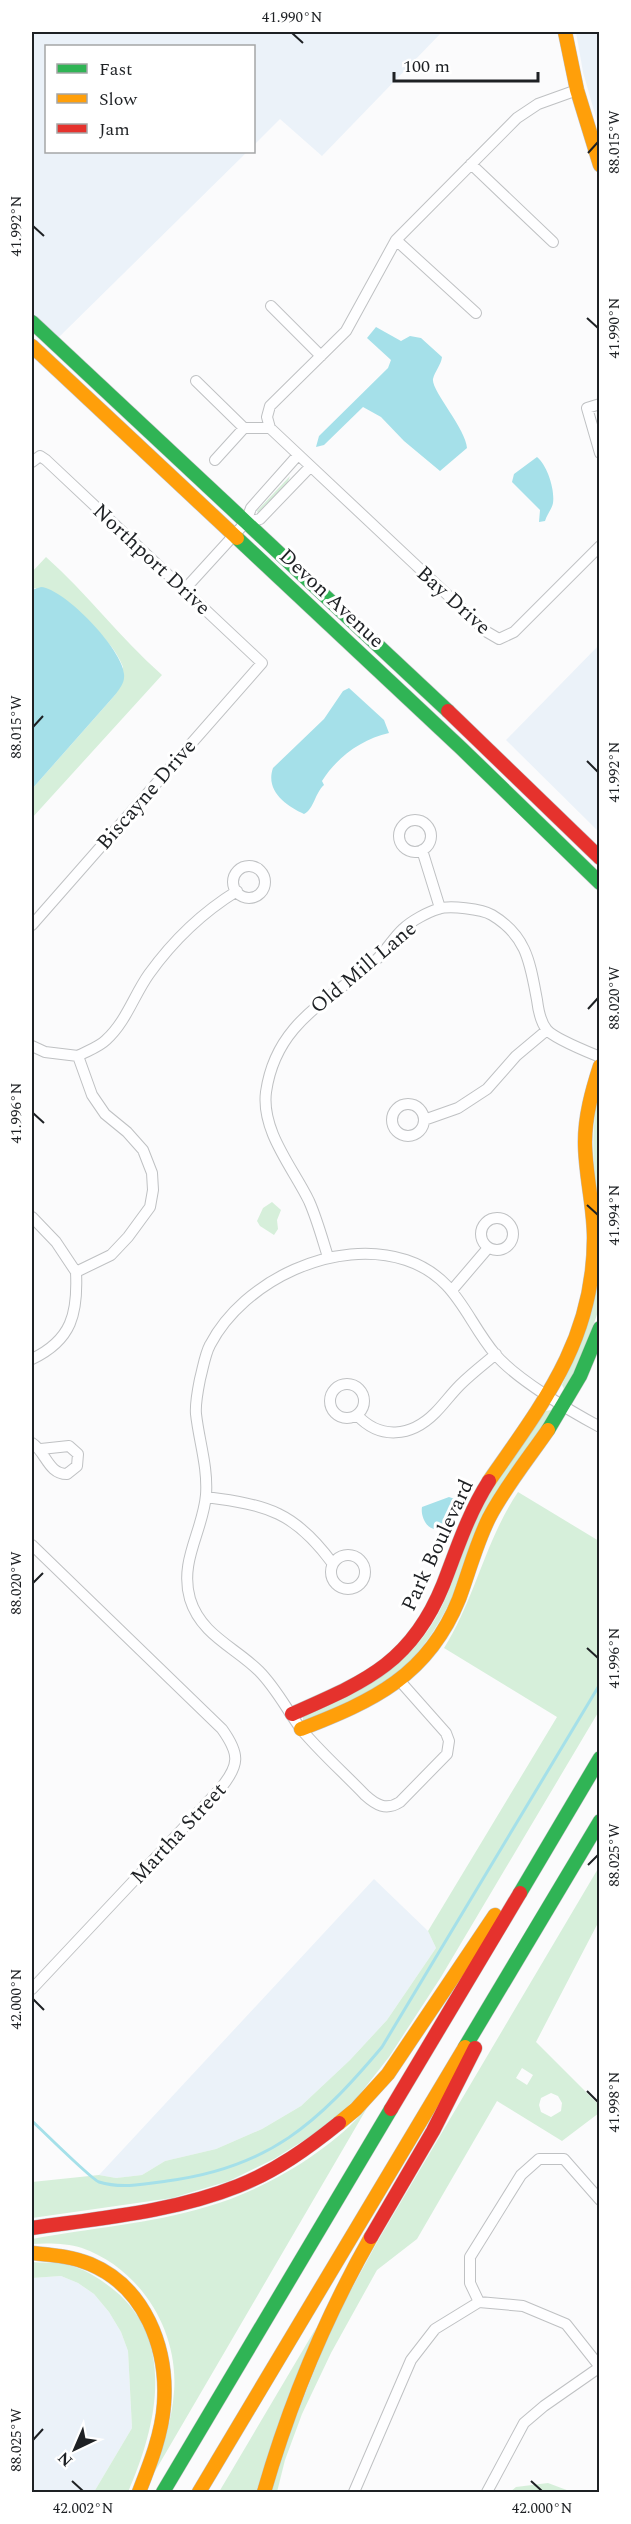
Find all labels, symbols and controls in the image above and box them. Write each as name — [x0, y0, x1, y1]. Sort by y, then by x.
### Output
text: 41.990°N — [262, 6, 322, 29]
legend — [45, 45, 255, 153]
scale bar — [394, 45, 538, 83]
text: 100 m — [403, 53, 450, 80]
text: Fast — [99, 56, 132, 83]
text: Slow — [99, 86, 138, 113]
text: 88.015°W — [603, 110, 626, 174]
text: Jam — [99, 116, 130, 143]
text: 41.992°N — [5, 196, 28, 256]
text: 41.990°N — [603, 298, 626, 358]
street label: Northport Drive — [85, 496, 218, 623]
street label: Devon Avenue — [271, 541, 391, 656]
street label: Bay Drive — [409, 558, 498, 643]
text: 88.015°W — [5, 695, 28, 759]
street label: Biscayne Drive — [89, 732, 204, 858]
text: 41.992°N — [603, 742, 626, 802]
street label: Old Mill Lane — [303, 914, 424, 1022]
text: 88.020°W — [603, 966, 626, 1030]
text: 41.996°N — [5, 1083, 28, 1143]
text: 41.994°N — [603, 1185, 626, 1245]
street label: Park Boulevard — [393, 1474, 483, 1617]
text: 88.020°W — [5, 1551, 28, 1615]
text: 41.996°N — [603, 1628, 626, 1688]
street label: Martha Street — [123, 1776, 234, 1892]
text: 88.025°W — [603, 1823, 626, 1887]
text: 42.000°N — [5, 1969, 28, 2029]
text: 41.998°N — [603, 2072, 626, 2132]
text: 88.025°W — [5, 2408, 28, 2472]
north arrow — [45, 2419, 105, 2479]
text: N — [52, 2446, 78, 2472]
text: 42.002°N — [53, 2497, 113, 2520]
text: 42.000°N — [512, 2497, 572, 2520]

